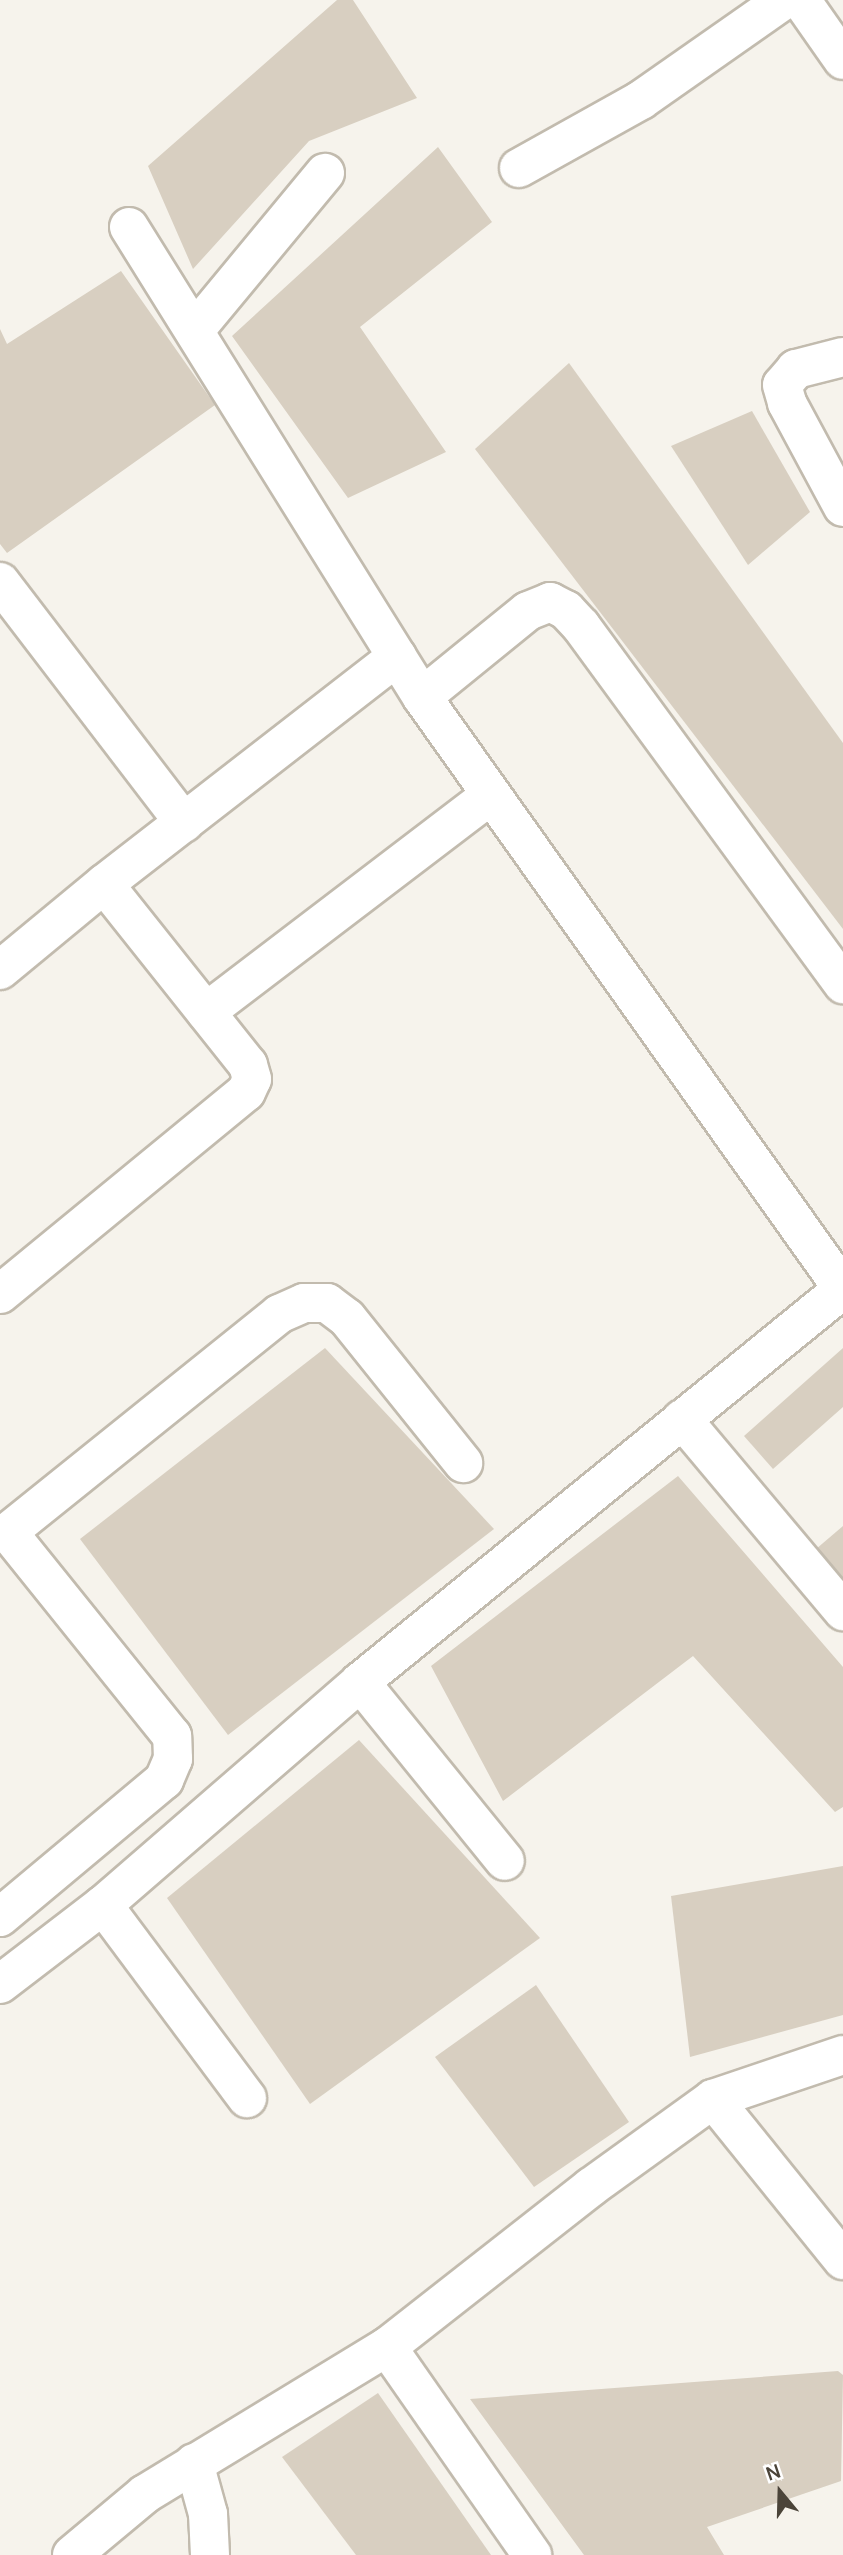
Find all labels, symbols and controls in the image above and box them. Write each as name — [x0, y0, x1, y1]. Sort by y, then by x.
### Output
north arrow — [745, 2457, 815, 2527]
text: N — [762, 2458, 784, 2487]

